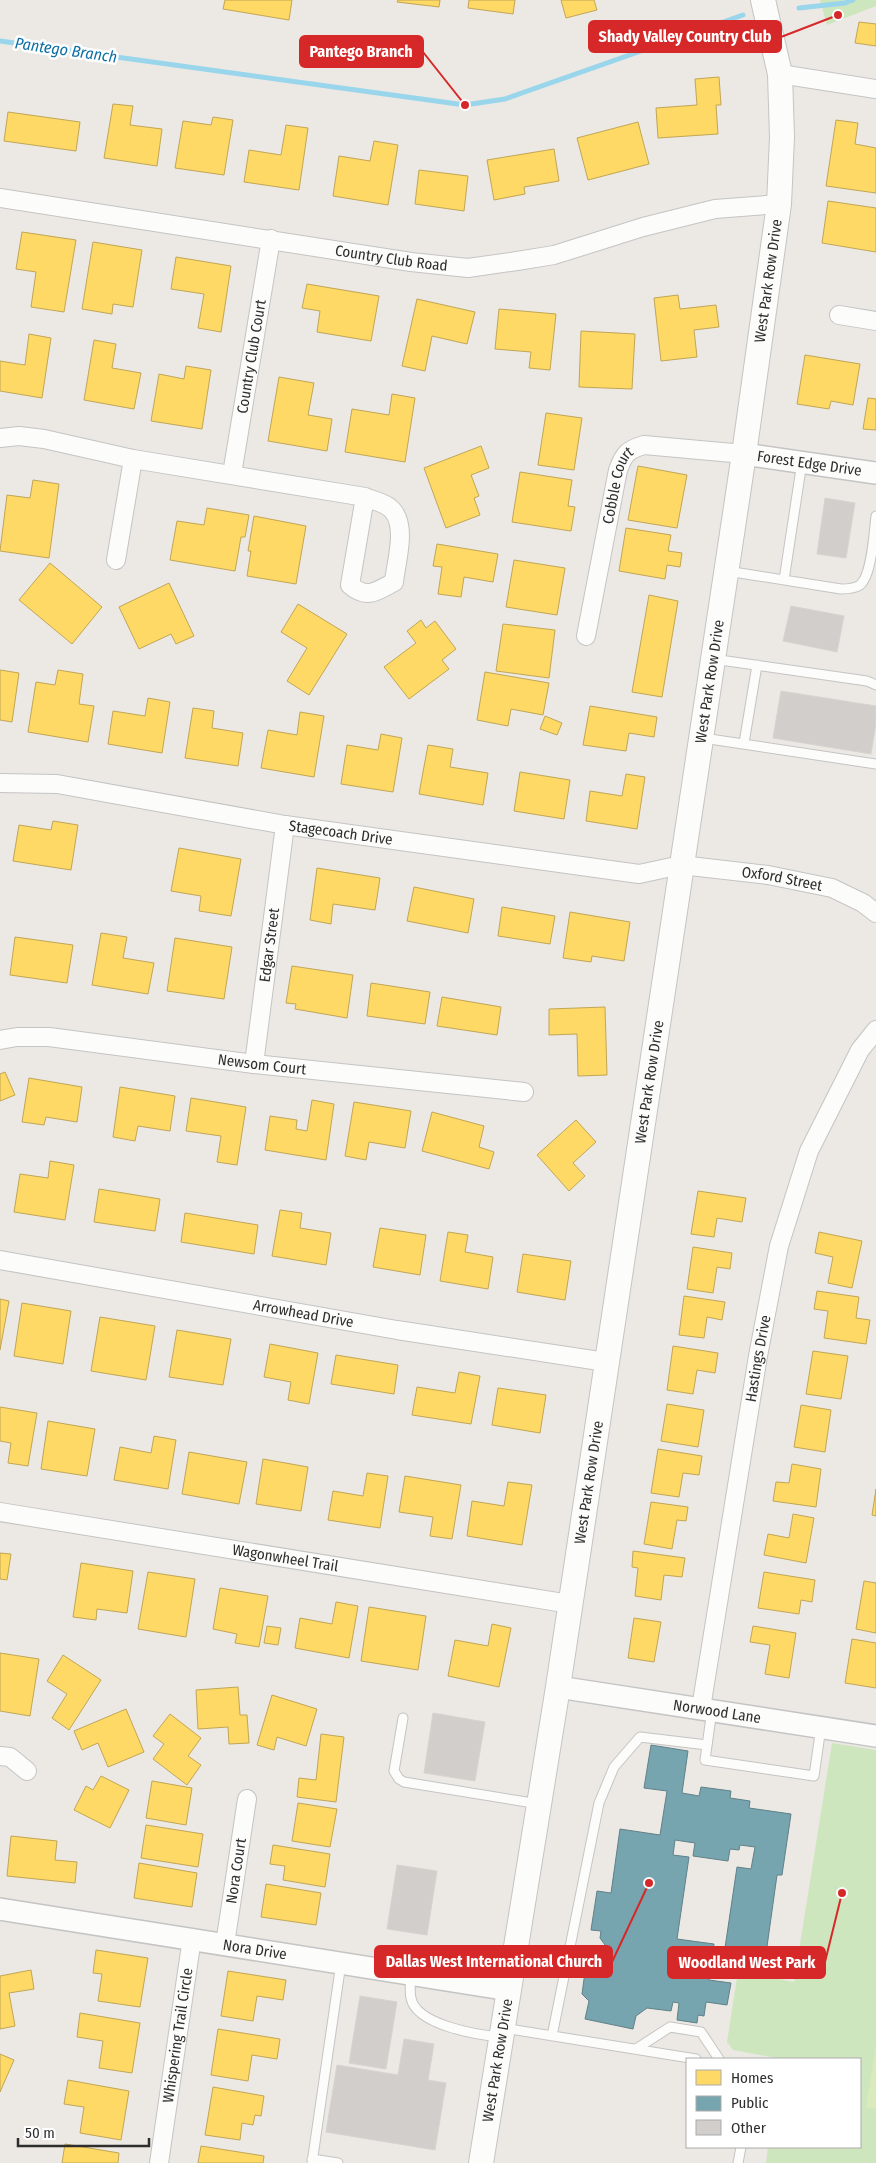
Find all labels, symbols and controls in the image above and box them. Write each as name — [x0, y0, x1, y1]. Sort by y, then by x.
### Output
callout: Shady Valley Country Club — [589, 21, 781, 52]
text: Shady Valley Country Club — [599, 27, 772, 46]
water label: Pantego Branch — [14, 33, 118, 67]
callout: Pantego Branch — [300, 36, 423, 67]
text: Pantego Branch — [309, 42, 413, 61]
street label: West Park Row Drive — [751, 218, 786, 344]
street label: Country Club Road — [334, 241, 448, 275]
street label: Country Club Court — [233, 298, 270, 415]
street label: Cobble Court — [599, 443, 637, 525]
street label: Forest Edge Drive — [756, 447, 863, 480]
street label: West Park Row Drive — [691, 619, 728, 744]
street label: Stagecoach Drive — [288, 817, 394, 849]
street label: Oxford Street — [741, 863, 824, 895]
street label: Edgar Street — [256, 907, 283, 983]
street label: West Park Row Drive — [631, 1019, 667, 1145]
street label: Newsom Court — [217, 1050, 307, 1078]
street label: Arrowhead Drive — [252, 1296, 355, 1331]
street label: Hastings Drive — [742, 1314, 775, 1403]
street label: West Park Row Drive — [571, 1420, 607, 1545]
street label: Wagonwheel Trail — [231, 1541, 340, 1575]
street label: Norwood Lane — [672, 1696, 762, 1727]
street label: Nora Court — [222, 1837, 250, 1905]
street label: Nora Drive — [222, 1936, 288, 1964]
callout: Dallas West International Church — [375, 1946, 612, 1977]
callout: Woodland West Park — [668, 1947, 825, 1978]
text: Dallas West International Church — [386, 1952, 602, 1971]
text: Woodland West Park — [679, 1953, 816, 1972]
street label: Whispering Trail Circle — [159, 1967, 197, 2104]
street label: West Park Row Drive — [479, 1997, 516, 2123]
legend — [686, 2058, 861, 2148]
text: Homes — [731, 2069, 773, 2087]
text: Public — [731, 2094, 769, 2112]
scale bar — [18, 2116, 149, 2148]
text: Other — [731, 2119, 767, 2137]
text: 50 m — [25, 2124, 55, 2142]

